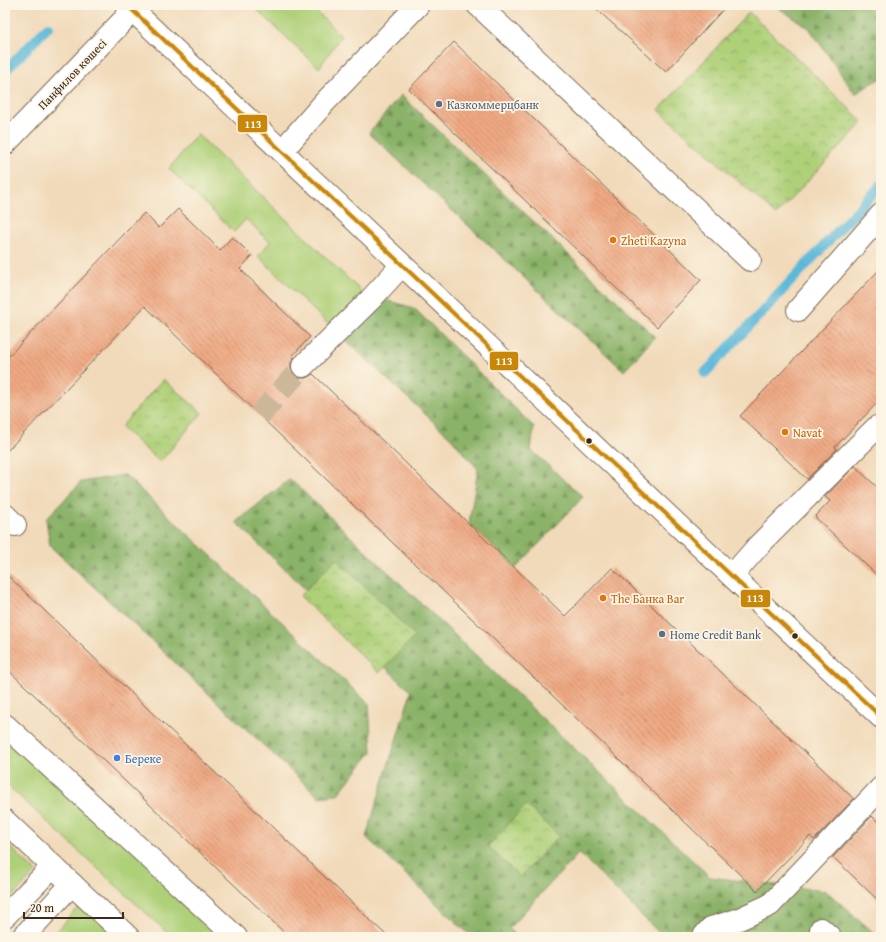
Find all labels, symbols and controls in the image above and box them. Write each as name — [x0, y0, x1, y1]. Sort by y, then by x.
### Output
street label: Панфилов көшесі — [34, 34, 111, 113]
place label: Казкоммерцбанк — [447, 96, 540, 113]
marker: Казкоммерцбанк — [434, 99, 444, 109]
line badge: 113 — [237, 114, 268, 133]
text: 113 — [244, 116, 262, 132]
place label: Zheti Kazyna — [621, 232, 687, 249]
marker: Zheti Kazyna — [608, 235, 618, 245]
line badge: 113 — [489, 351, 519, 371]
text: 113 — [495, 353, 513, 369]
place label: Navat — [793, 424, 823, 441]
marker: Navat — [780, 427, 790, 437]
unlabelled marker — [584, 436, 594, 446]
line badge: 113 — [740, 589, 771, 608]
place label: The Банка Bar — [611, 590, 684, 607]
text: 113 — [746, 590, 764, 606]
marker: The Банка Bar — [598, 593, 608, 603]
place label: Home Credit Bank — [670, 626, 762, 643]
marker: Home Credit Bank — [657, 629, 667, 639]
unlabelled marker — [790, 631, 800, 641]
place label: Береке — [125, 750, 162, 767]
marker: Береке — [112, 753, 122, 763]
scale bar — [24, 894, 123, 920]
text: 20 m — [30, 899, 54, 916]

